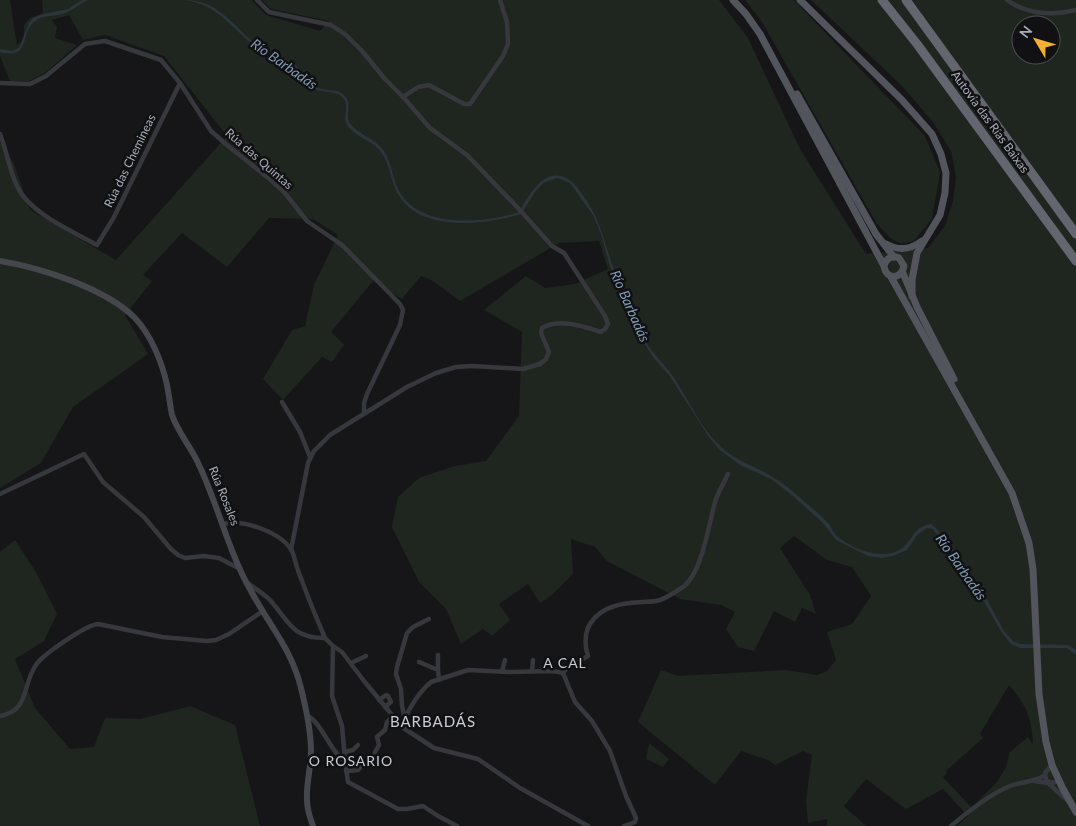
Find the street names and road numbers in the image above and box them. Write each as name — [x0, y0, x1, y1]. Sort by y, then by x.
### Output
street label: Autovía das Rías Baixas — [948, 68, 1033, 176]
street label: Rúa das Chemineas — [100, 112, 159, 210]
street label: Rúa das Quintas — [222, 125, 296, 192]
street label: Rúa Rosales — [206, 464, 243, 528]

